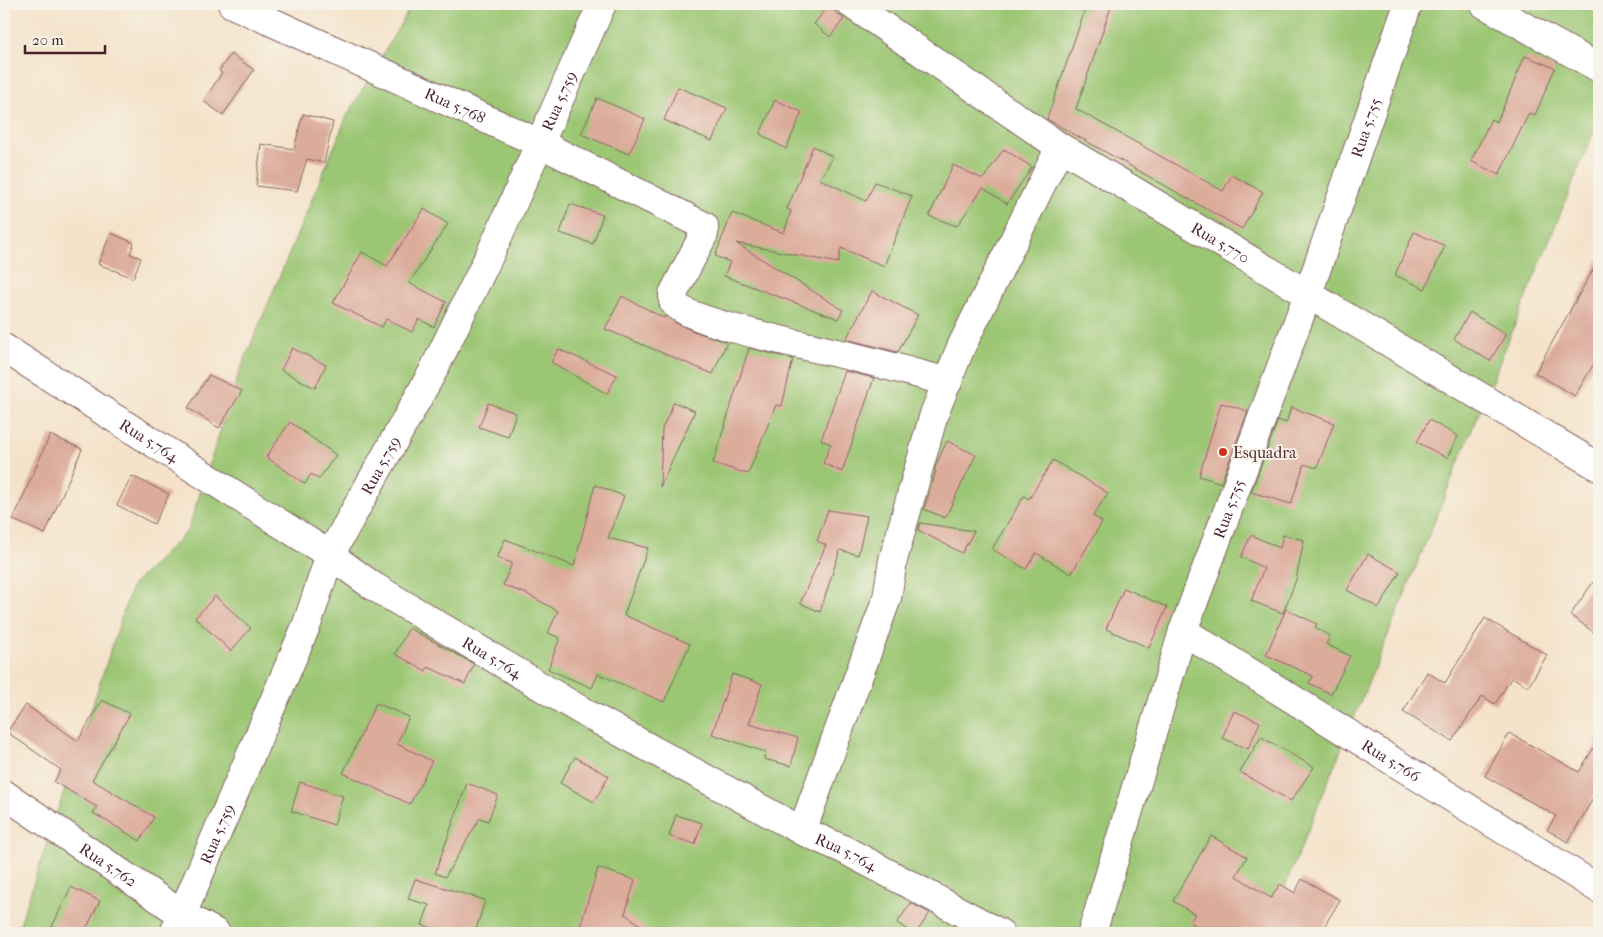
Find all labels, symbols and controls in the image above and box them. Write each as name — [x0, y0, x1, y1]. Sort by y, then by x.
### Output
scale bar — [25, 22, 105, 54]
text: 20 m — [32, 31, 64, 49]
street label: Rua 5.759 — [538, 68, 581, 134]
street label: Rua 5.768 — [422, 83, 488, 128]
street label: Rua 5.755 — [1347, 95, 1385, 160]
street label: Rua 5.770 — [1188, 218, 1253, 267]
street label: Rua 5.764 — [116, 415, 182, 467]
street label: Rua 5.759 — [357, 433, 405, 498]
place label: Esquadra — [1233, 443, 1297, 462]
marker: Esquadra — [1217, 446, 1229, 458]
street label: Rua 5.755 — [1209, 476, 1249, 541]
street label: Rua 5.764 — [459, 633, 526, 683]
street label: Rua 5.766 — [1358, 735, 1424, 786]
street label: Rua 5.759 — [196, 801, 238, 867]
street label: Rua 5.764 — [812, 829, 880, 876]
street label: Rua 5.762 — [76, 839, 140, 891]

